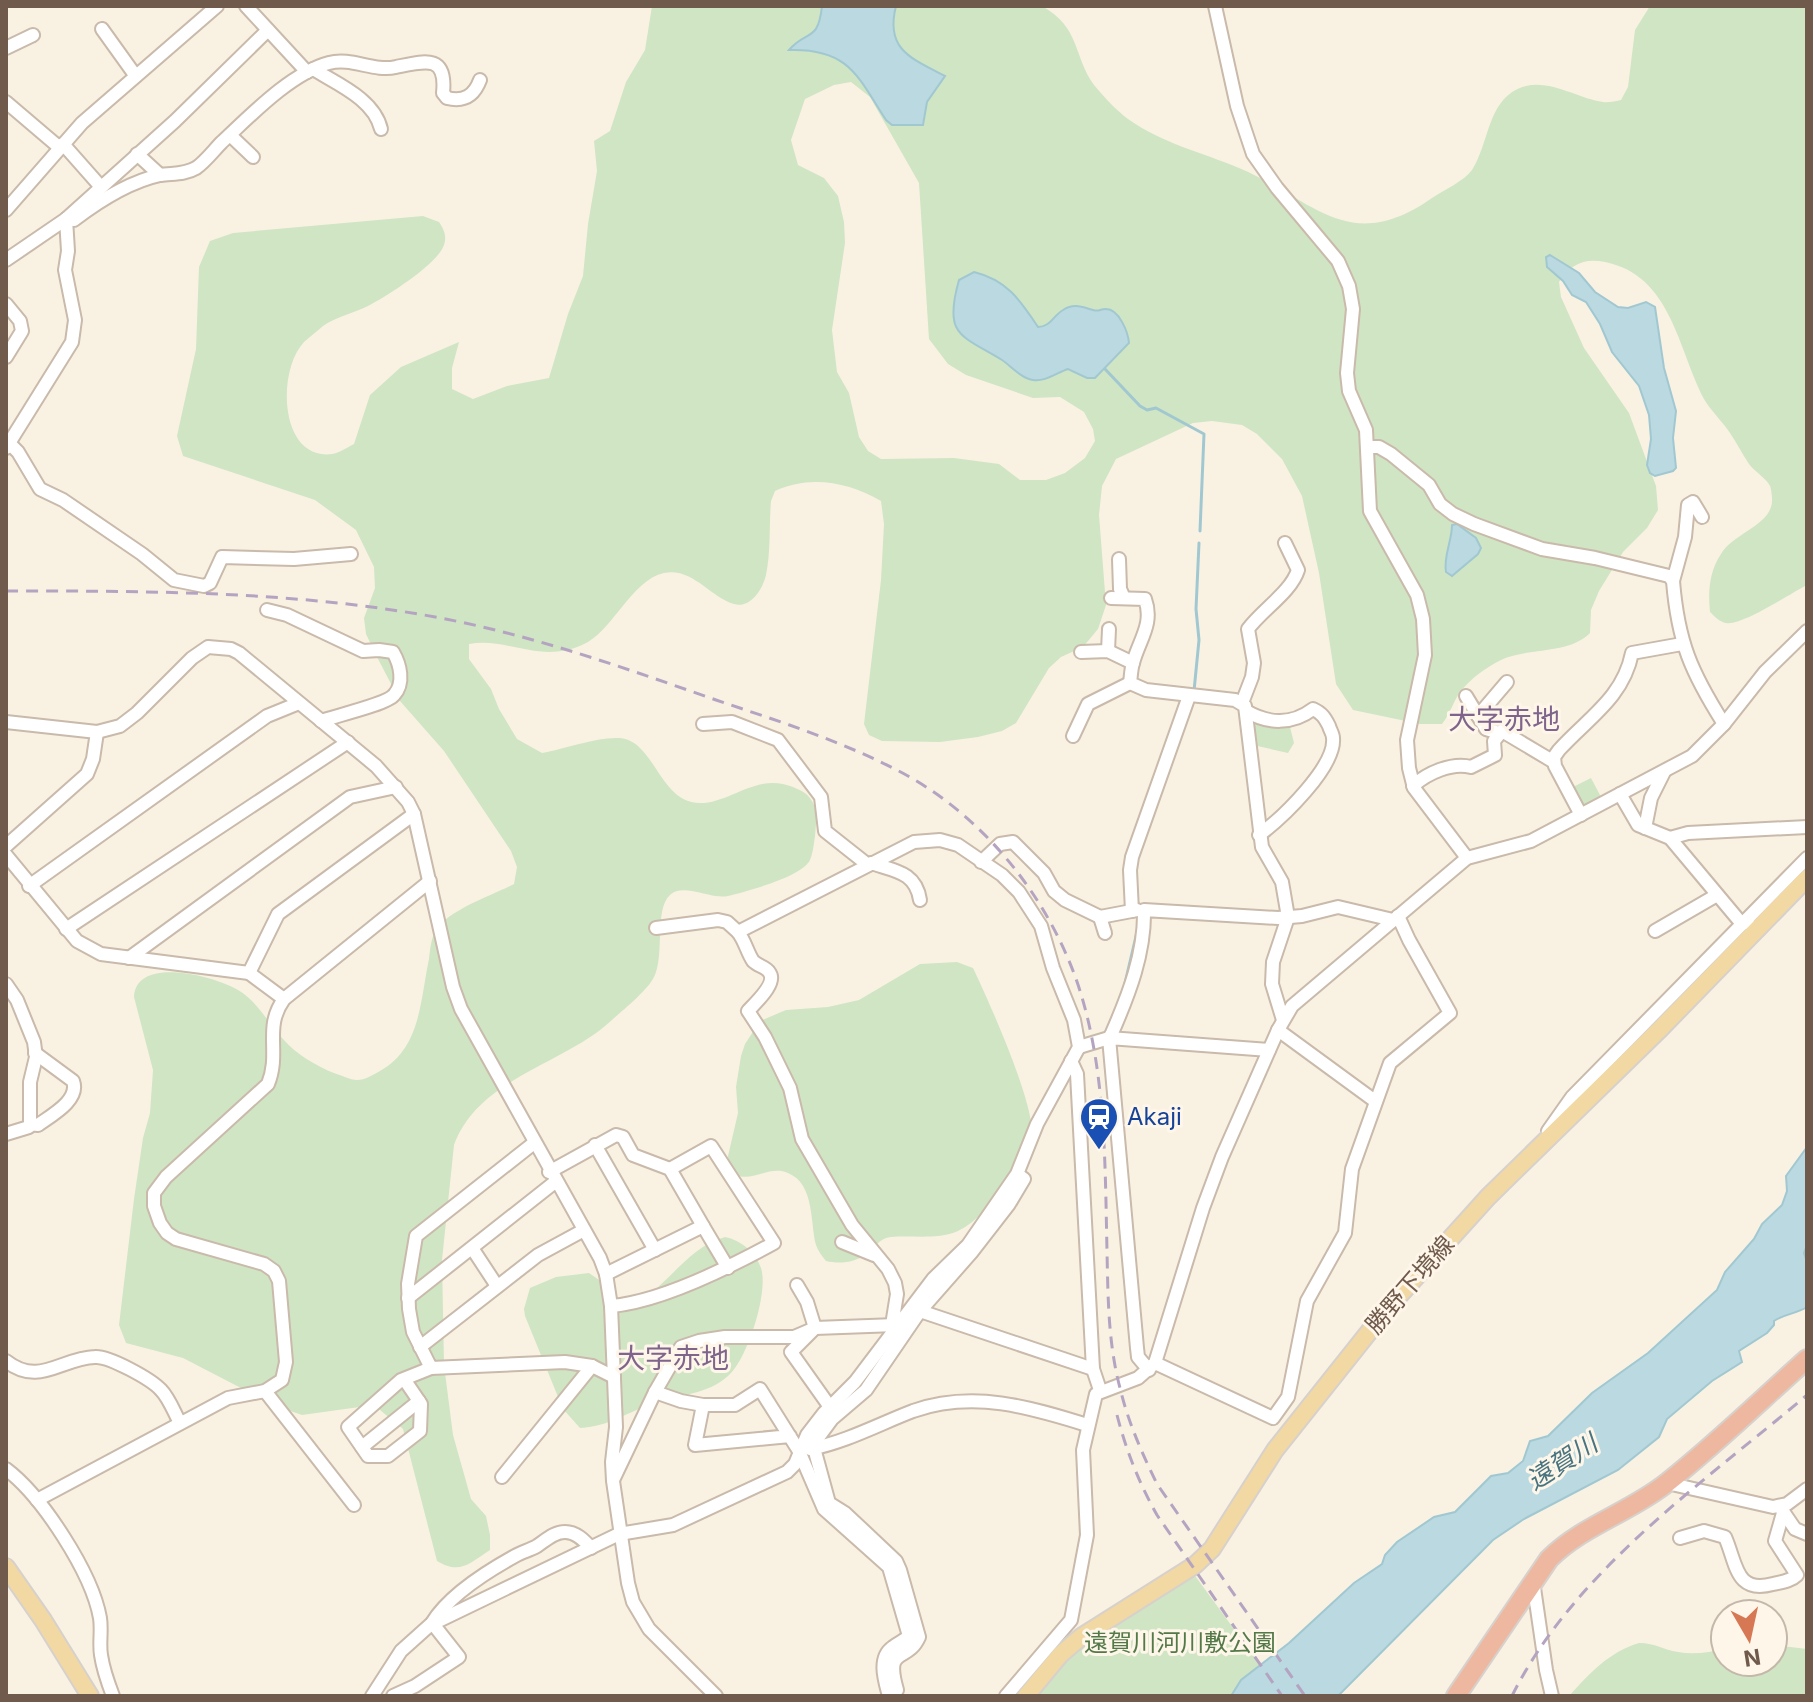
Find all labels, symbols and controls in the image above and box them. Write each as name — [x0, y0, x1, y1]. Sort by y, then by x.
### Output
district label: 大字赤地 — [1448, 702, 1560, 736]
station icon: Akaji — [1078, 1096, 1120, 1151]
place label: Akaji — [1127, 1102, 1182, 1131]
street label: 勝野下境線 — [1359, 1230, 1460, 1339]
district label: 大字赤地 — [617, 1341, 729, 1375]
water label: 遠賀川 — [1521, 1426, 1605, 1496]
north arrow — [1709, 1598, 1789, 1678]
park label: 遠賀川河川敷公園 — [1084, 1628, 1276, 1657]
text: N — [1742, 1644, 1762, 1672]

